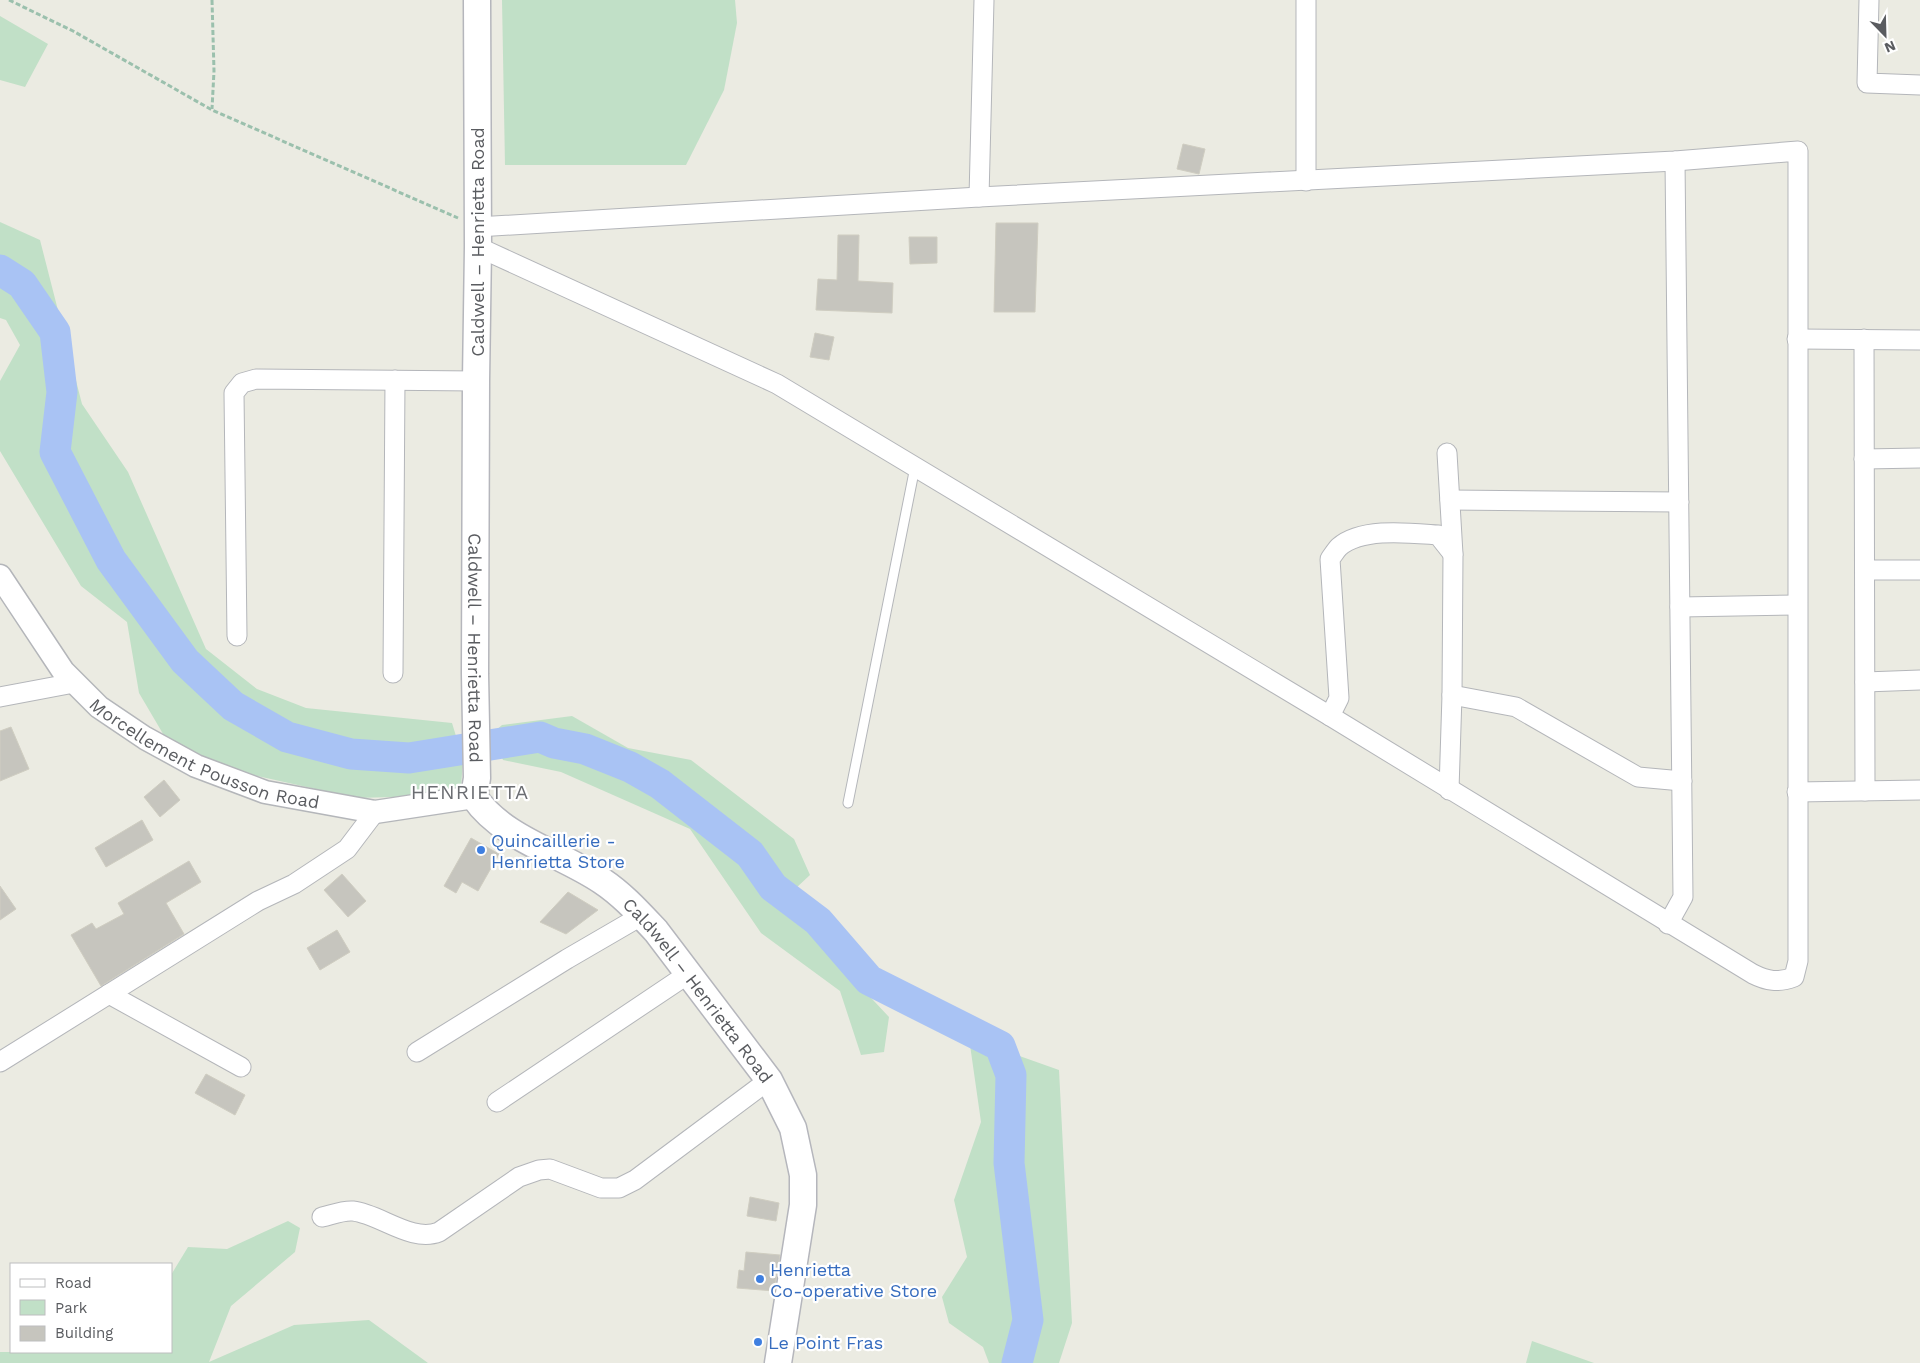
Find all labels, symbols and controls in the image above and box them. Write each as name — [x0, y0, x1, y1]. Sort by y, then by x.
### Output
north arrow — [1860, 10, 1910, 60]
text: N — [1882, 38, 1898, 56]
street label: Caldwell – Henrietta Road — [467, 127, 488, 357]
street label: Caldwell – Henrietta Road — [464, 533, 487, 763]
street label: Morcellement Pousson Road — [86, 694, 321, 812]
district label: HENRIETTA — [411, 780, 529, 804]
place label: Quincaillerie - Henrietta Store — [491, 830, 625, 872]
marker: Quincaillerie - Henrietta Store — [475, 844, 487, 856]
street label: Caldwell – Henrietta Road — [619, 893, 778, 1087]
place label: Henrietta Co-operative Store — [770, 1259, 937, 1301]
legend — [10, 1263, 172, 1353]
marker: Henrietta Co-operative Store — [754, 1273, 766, 1285]
text: Road — [55, 1274, 92, 1292]
text: Park — [55, 1299, 88, 1317]
text: Building — [55, 1324, 113, 1342]
place label: Le Point Fras — [768, 1332, 883, 1353]
marker: Le Point Fras — [752, 1336, 764, 1348]

